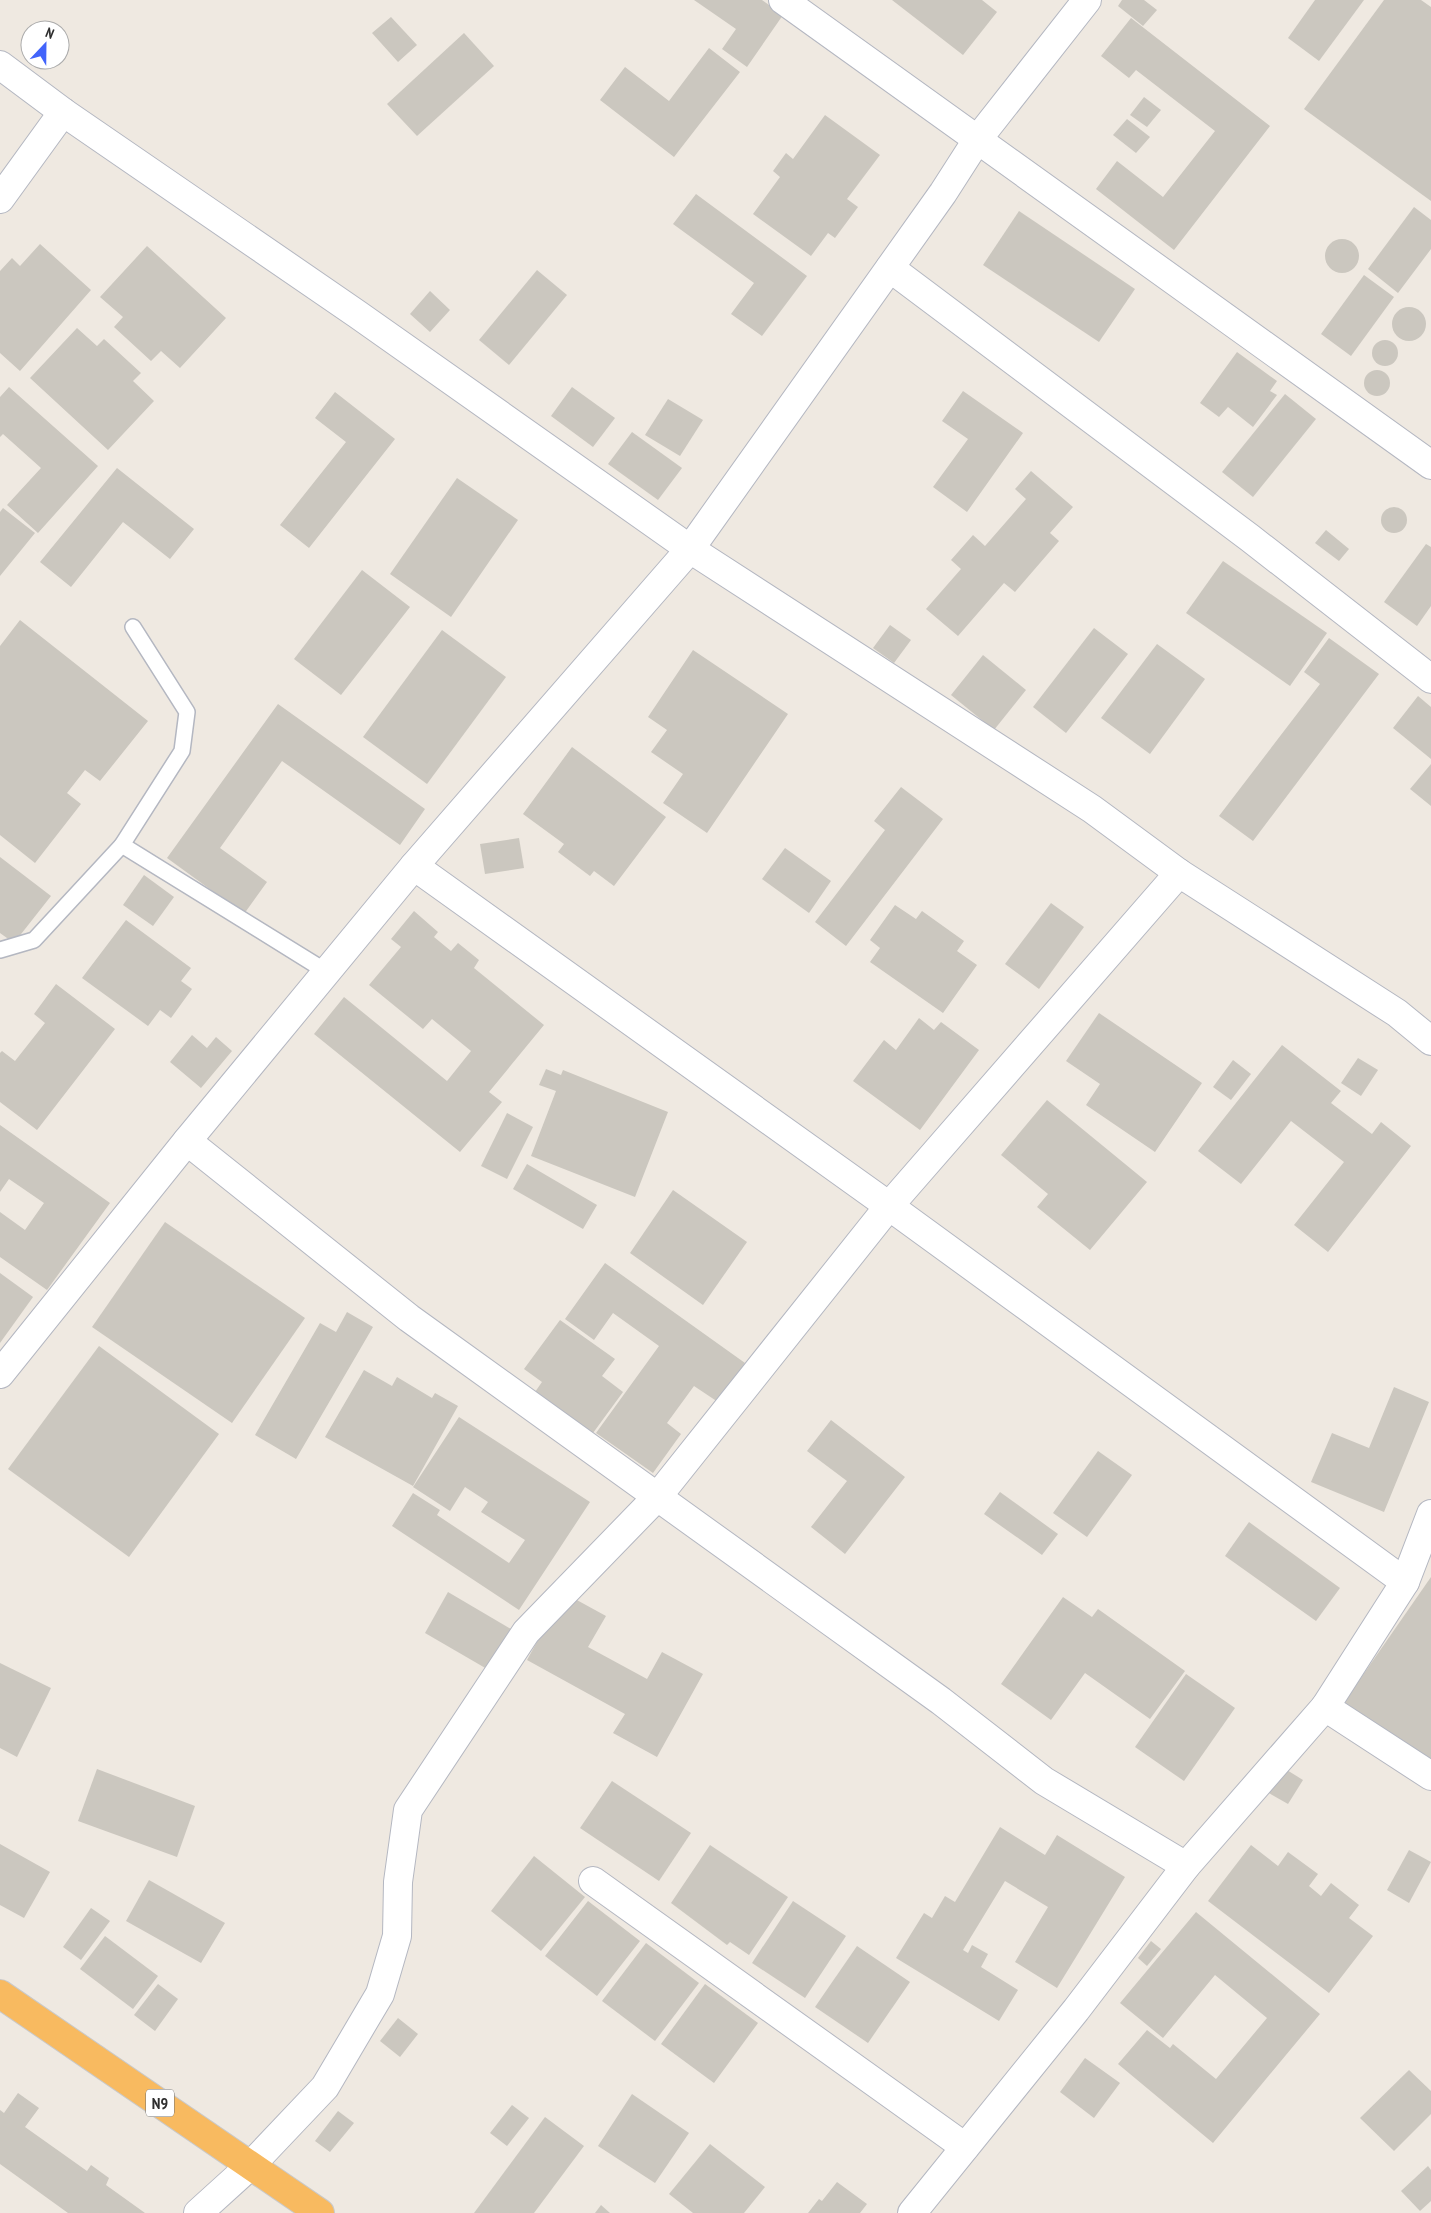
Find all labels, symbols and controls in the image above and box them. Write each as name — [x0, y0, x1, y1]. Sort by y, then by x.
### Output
north arrow — [20, 20, 70, 70]
text: N — [43, 23, 57, 43]
road number: N9 — [146, 2090, 174, 2116]

